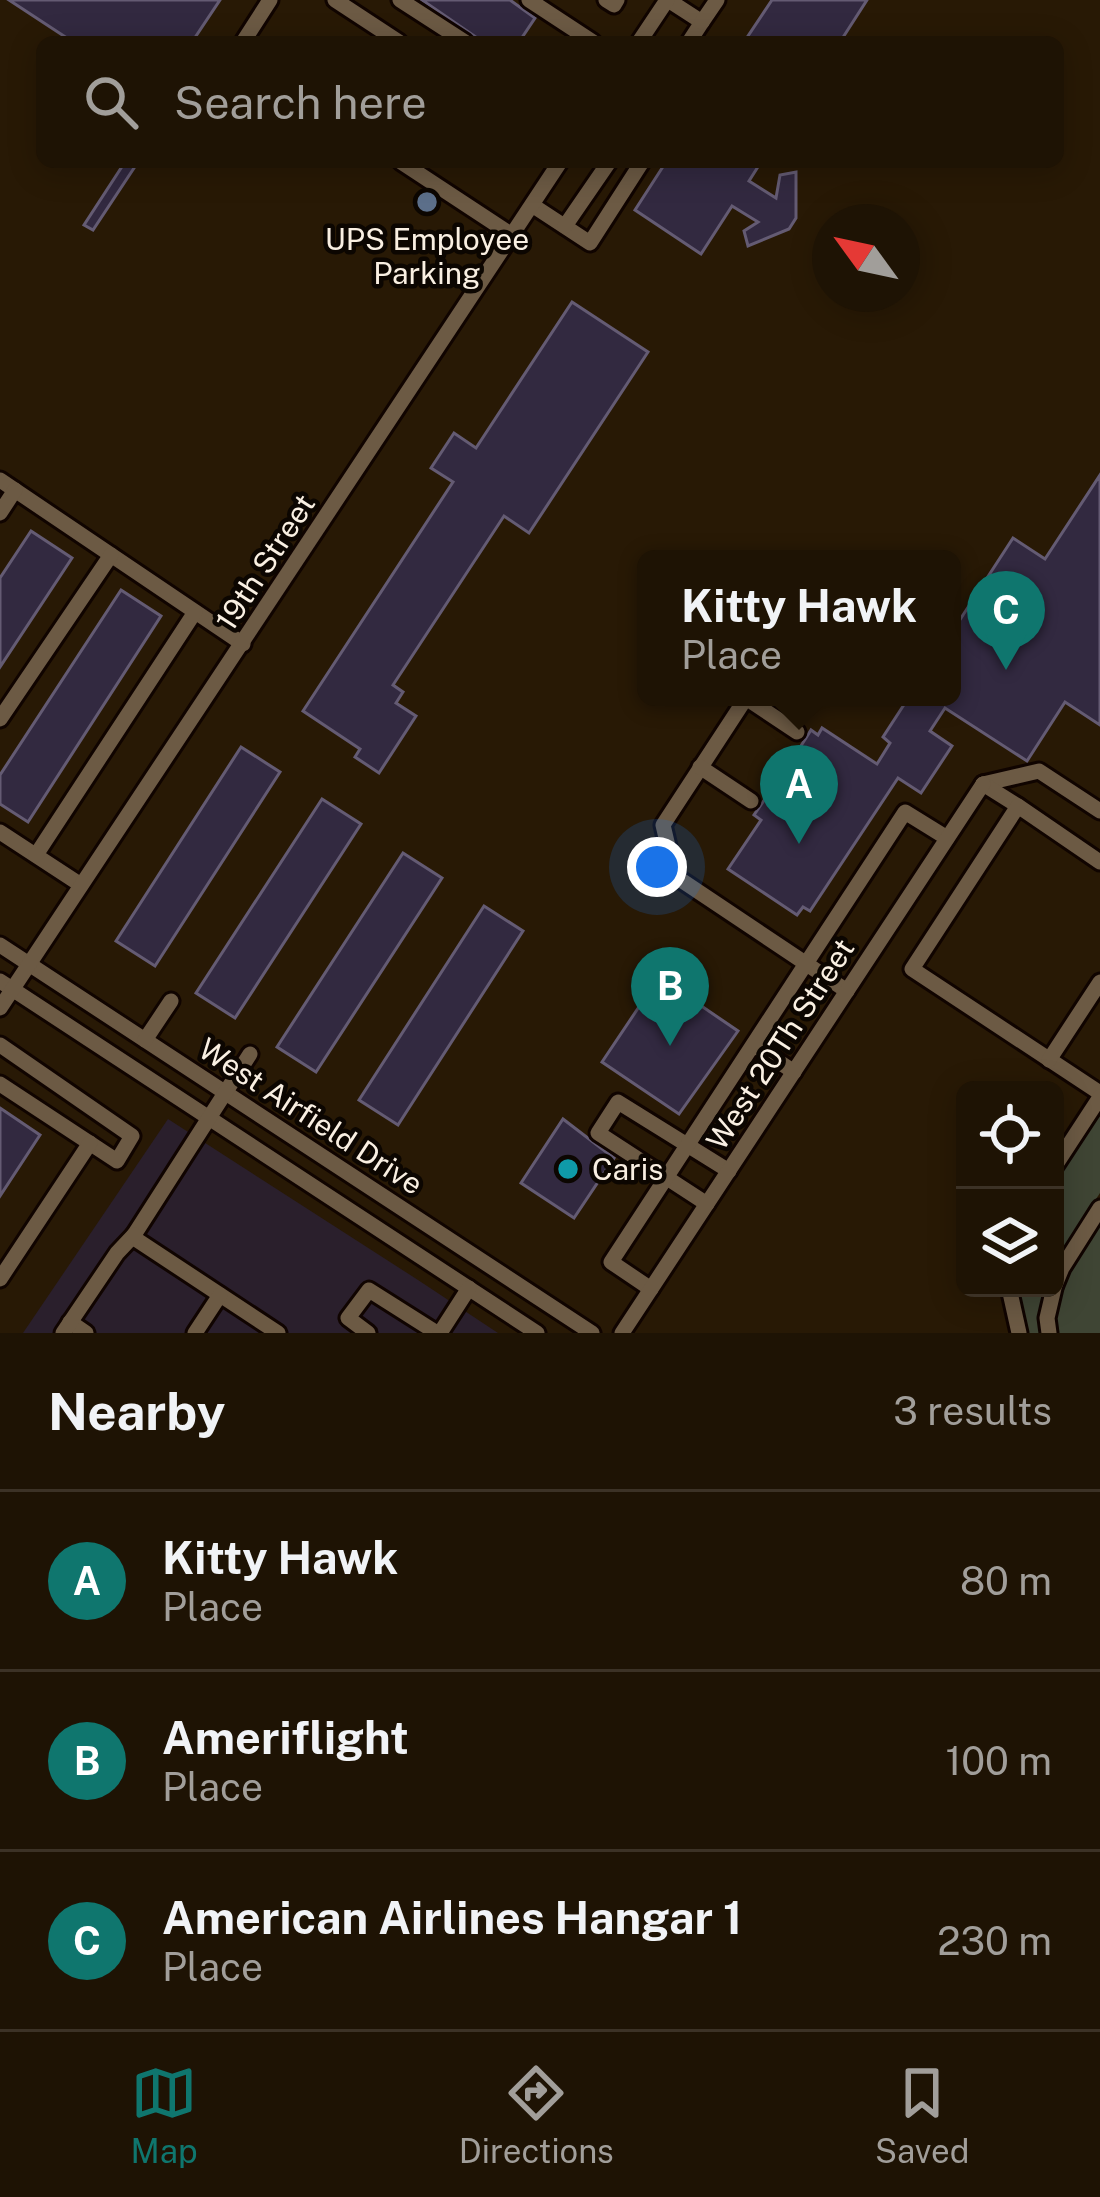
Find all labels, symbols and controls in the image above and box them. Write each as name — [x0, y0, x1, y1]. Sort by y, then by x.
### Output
search box — [36, 36, 1064, 168]
icon: search — [78, 69, 144, 135]
text: Search here — [174, 76, 427, 129]
marker: UPS Employee Parking — [414, 189, 440, 215]
north arrow — [812, 204, 920, 312]
place label: UPS Employee Parking — [325, 221, 529, 291]
street label: 19th Street — [208, 487, 322, 637]
popup — [637, 550, 961, 706]
pin: C — [967, 571, 1045, 670]
text: Kitty Hawk — [681, 579, 917, 632]
text: Place — [681, 632, 782, 678]
pin: A — [760, 745, 838, 844]
your location — [627, 837, 687, 897]
street label: West 20Th Street — [698, 932, 862, 1156]
pin: B — [631, 947, 709, 1046]
street label: West Airfield Drive — [192, 1030, 430, 1202]
map controls — [956, 1081, 1064, 1297]
button: locate — [956, 1081, 1064, 1189]
place label: Caris — [592, 1151, 663, 1187]
marker: Caris — [555, 1156, 581, 1182]
button: layers — [956, 1189, 1064, 1297]
text: Nearby — [48, 1382, 225, 1441]
text: 3 results — [893, 1388, 1052, 1434]
text: Kitty Hawk — [162, 1531, 398, 1584]
text: A — [73, 1558, 101, 1604]
text: 80 m — [960, 1558, 1052, 1604]
text: Place — [162, 1584, 263, 1630]
text: Ameriflight — [162, 1711, 409, 1764]
text: B — [74, 1738, 100, 1784]
text: 100 m — [945, 1738, 1052, 1784]
text: Place — [162, 1764, 263, 1810]
text: American Airlines Hangar 1 — [162, 1891, 742, 1944]
text: C — [73, 1918, 101, 1964]
text: 230 m — [937, 1918, 1052, 1964]
text: Place — [162, 1944, 263, 1990]
tab: Map — [131, 2060, 198, 2170]
tab: Directions — [459, 2060, 614, 2170]
tab: Saved — [875, 2060, 969, 2170]

